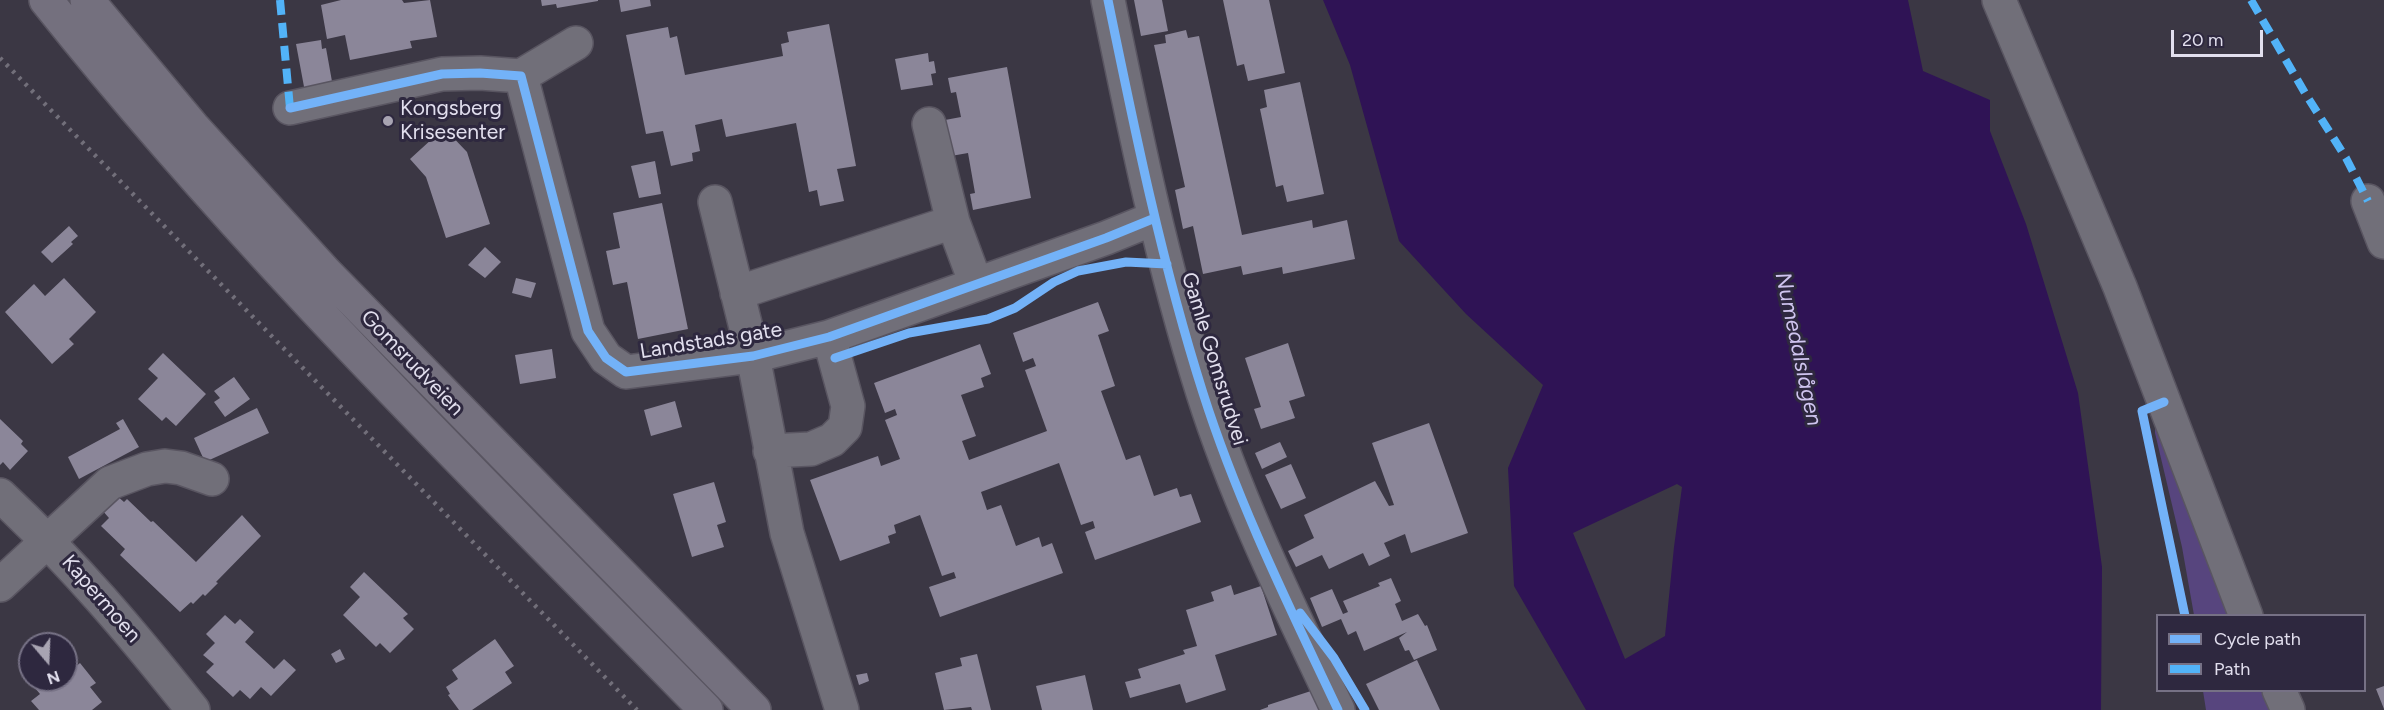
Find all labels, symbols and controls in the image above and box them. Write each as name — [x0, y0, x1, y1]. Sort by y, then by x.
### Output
scale bar — [2174, 18, 2266, 56]
text: 20 m — [2182, 29, 2223, 51]
place label: Kongsberg Krisesenter — [400, 96, 505, 146]
marker: Kongsberg Krisesenter — [381, 114, 395, 128]
street label: Gamle Gomsrudvei — [1176, 269, 1252, 449]
water label: Numedalslågen — [1769, 270, 1827, 428]
street label: Gomsrudveien — [355, 305, 469, 421]
street label: Landstads gate — [638, 317, 784, 365]
street label: Kapermoen — [56, 550, 146, 648]
legend — [2156, 614, 2366, 692]
text: Cycle path — [2214, 628, 2301, 650]
north arrow — [18, 632, 78, 692]
text: Path — [2214, 658, 2250, 680]
text: N — [44, 667, 62, 689]

